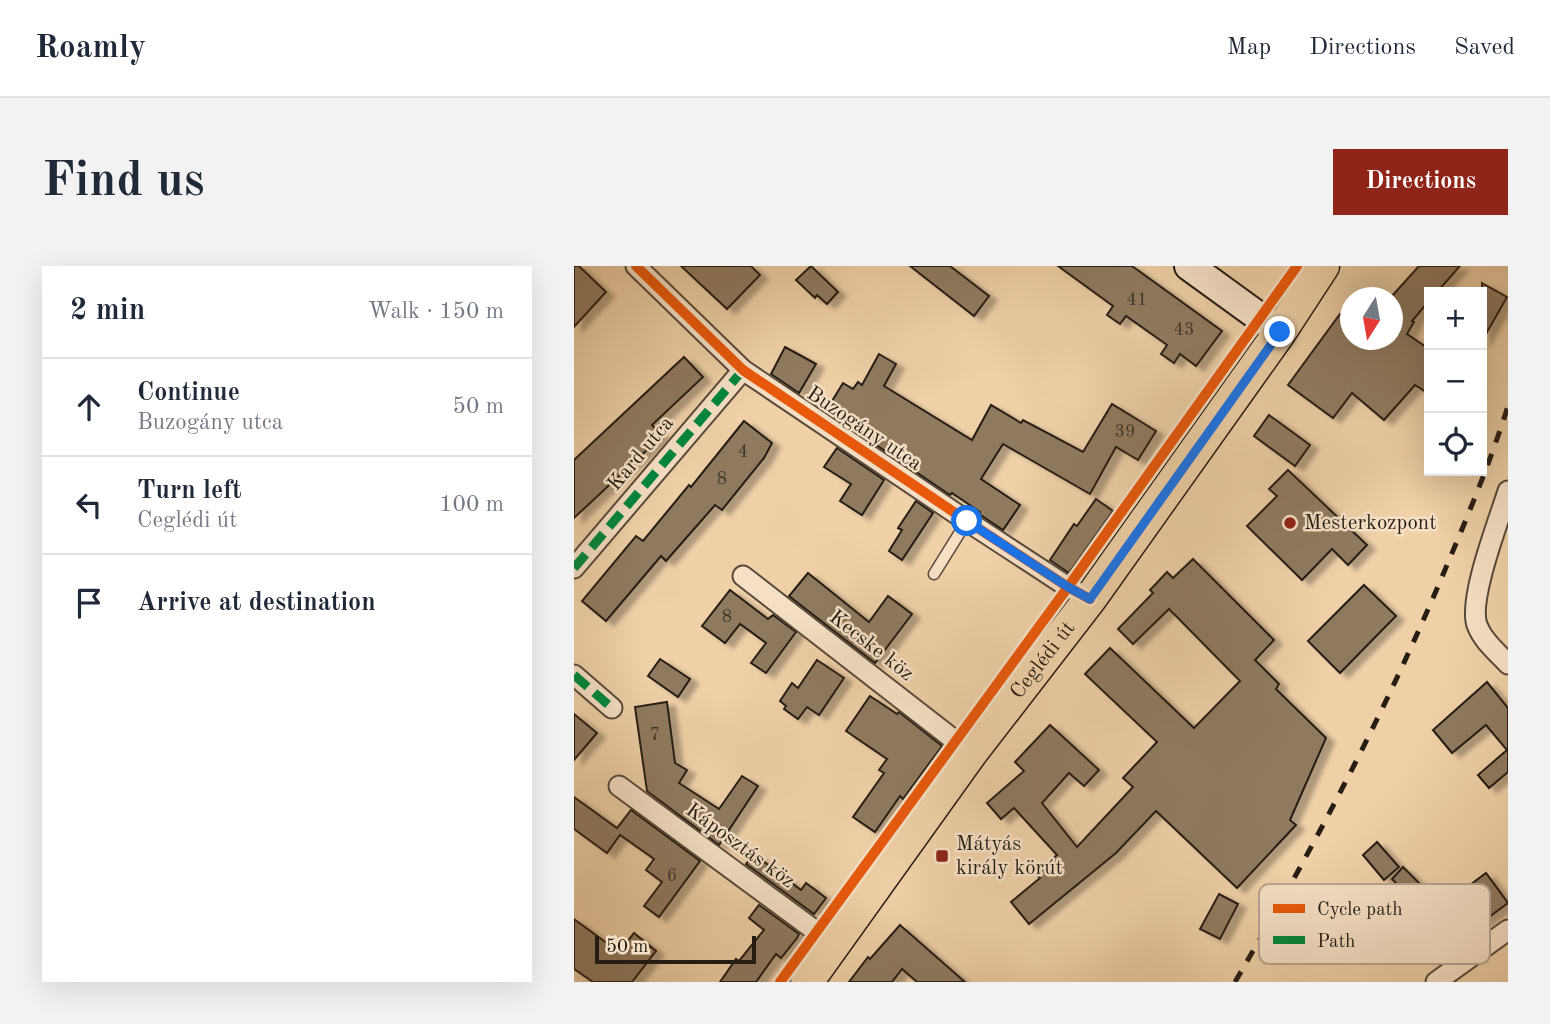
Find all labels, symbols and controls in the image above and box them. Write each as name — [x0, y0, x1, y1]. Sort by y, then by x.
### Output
text: Roamly — [35, 32, 146, 65]
text: Map — [1227, 36, 1271, 60]
text: Directions — [1309, 36, 1416, 60]
text: Saved — [1454, 36, 1515, 60]
button: Directions — [1333, 149, 1508, 215]
text: Find us — [42, 158, 205, 207]
north arrow — [1340, 287, 1403, 350]
map controls — [1424, 287, 1487, 476]
button: + — [1424, 287, 1487, 350]
house number: 41 — [1127, 291, 1147, 309]
text: 2 min — [70, 296, 145, 326]
text: Walk · 150 m — [368, 300, 504, 323]
route end — [1264, 316, 1295, 347]
house number: 43 — [1174, 321, 1194, 339]
button: − — [1424, 350, 1487, 413]
text: Continue — [137, 380, 240, 406]
street label: Buzogány utca — [803, 383, 925, 475]
icon: ahead — [70, 388, 108, 426]
text: 50 m — [453, 395, 504, 418]
text: Buzogány utca — [137, 411, 283, 434]
street label: Kard utca — [604, 413, 678, 495]
button: locate — [1424, 413, 1487, 476]
house number: 39 — [1115, 423, 1135, 441]
house number: 4 — [738, 443, 748, 461]
house number: 8 — [717, 470, 727, 488]
text: Turn left — [137, 478, 242, 504]
icon: left — [70, 486, 108, 524]
text: 100 m — [439, 493, 504, 516]
route start — [951, 505, 982, 536]
text: Ceglédi út — [137, 509, 237, 532]
place label: Mesterkozpont — [1304, 513, 1437, 534]
marker: Mesterkozpont — [1282, 515, 1298, 531]
icon: arrive — [70, 584, 108, 622]
text: Arrive at destination — [137, 590, 376, 616]
street label: Kecske köz — [825, 607, 917, 685]
house number: 8 — [722, 608, 732, 626]
street label: Ceglédi út — [1006, 618, 1079, 703]
house number: 7 — [650, 726, 660, 744]
street label: Káposztás köz — [682, 800, 798, 892]
place label: Mátyás király körút — [956, 834, 1063, 879]
marker: Mátyás király körút — [934, 848, 950, 864]
house number: 6 — [667, 867, 677, 885]
legend — [1259, 884, 1490, 964]
text: Cycle path — [1317, 901, 1403, 920]
scale bar — [595, 933, 756, 965]
text: Path — [1317, 933, 1355, 952]
text: 50 m — [606, 938, 648, 957]

